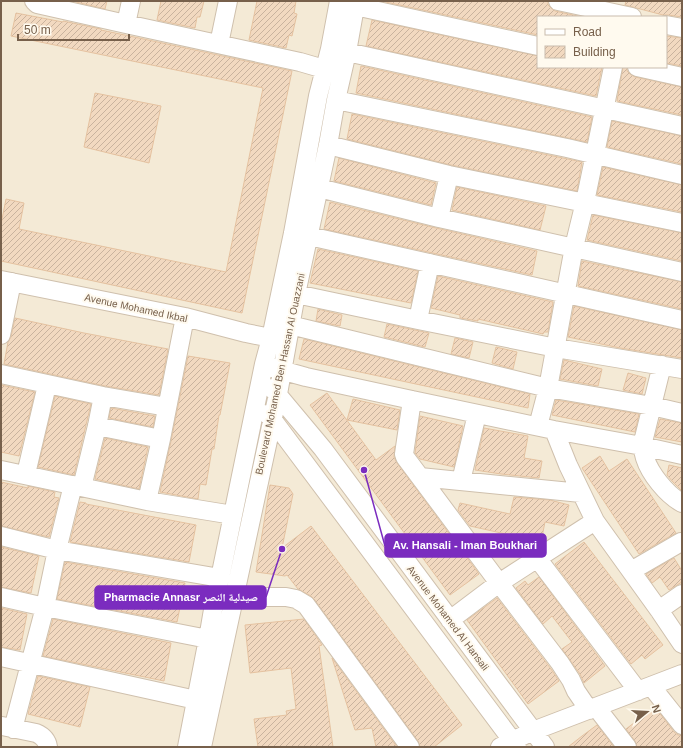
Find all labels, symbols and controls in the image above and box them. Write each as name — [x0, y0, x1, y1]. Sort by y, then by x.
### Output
scale bar — [18, 16, 129, 42]
legend — [537, 16, 667, 68]
text: 50 m — [24, 23, 51, 37]
text: Road — [573, 25, 602, 39]
text: Building — [573, 45, 616, 59]
street label: Boulevard Mohamed Ben Hassan Al Ouazzani — [253, 272, 307, 476]
street label: Avenue Mohamed Ikbal — [84, 292, 188, 324]
callout: Av. Hansali - Iman Boukhari — [385, 534, 546, 557]
text: Av. Hansali - Iman Boukhari — [393, 539, 537, 551]
street label: Avenue Mohamed Al Hansali — [405, 563, 491, 673]
callout: Pharmacie Annasr صيدلية النصر — [95, 586, 266, 609]
text: Pharmacie Annasr صيدلية النصر — [104, 591, 258, 604]
north arrow — [627, 692, 667, 732]
text: N — [650, 703, 663, 715]

